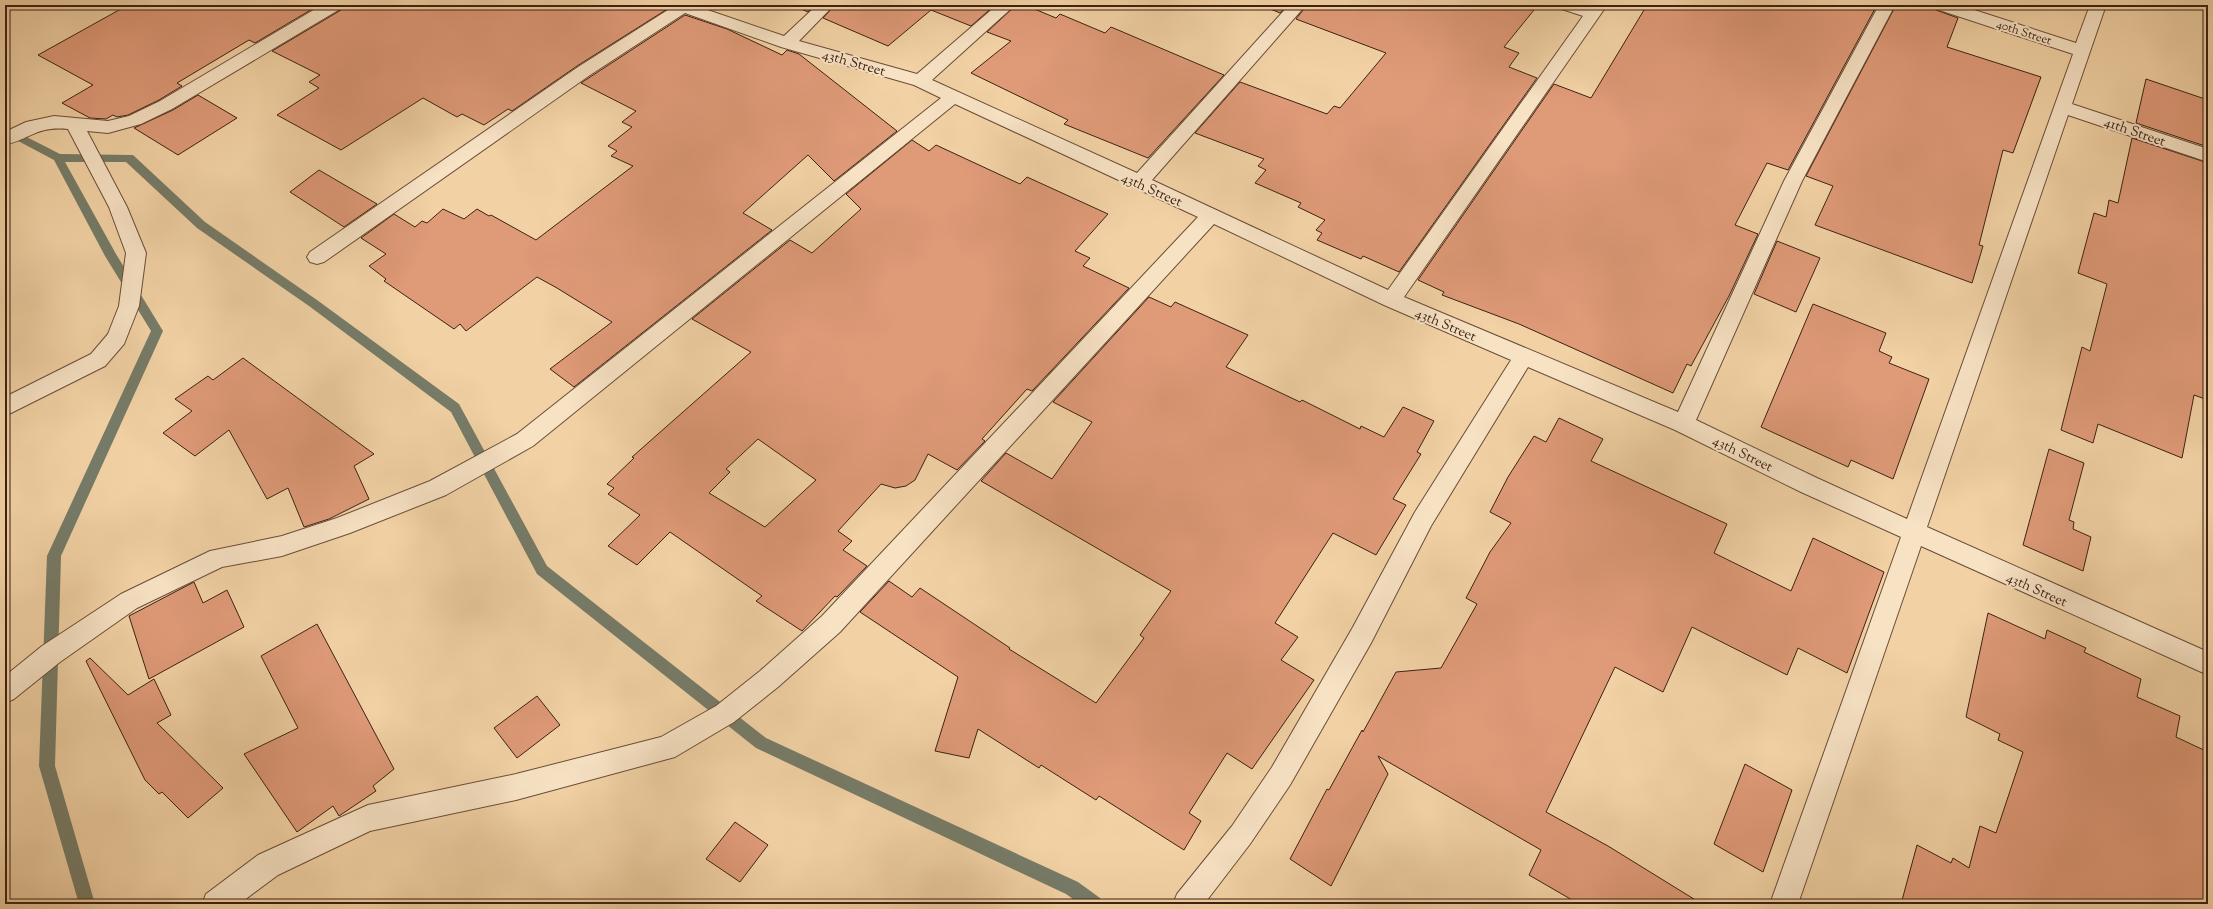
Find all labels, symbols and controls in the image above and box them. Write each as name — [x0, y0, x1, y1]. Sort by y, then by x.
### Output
street label: 40th Street — [1994, 16, 2054, 50]
street label: 43th Street — [820, 45, 888, 83]
street label: 41th Street — [2101, 113, 2168, 153]
street label: 43th Street — [1118, 169, 1185, 213]
street label: 43th Street — [1412, 304, 1479, 348]
street label: 43th Street — [1709, 432, 1776, 478]
street label: 43th Street — [2003, 569, 2070, 613]

